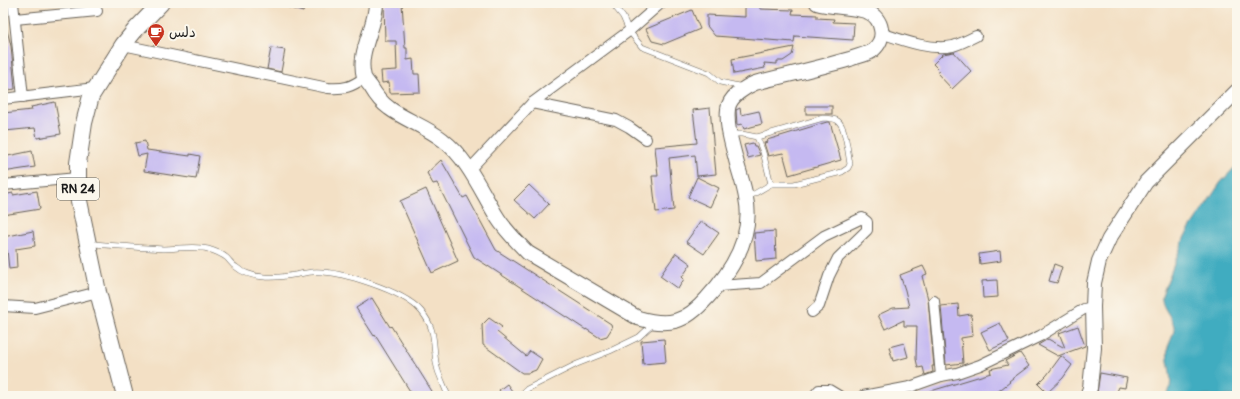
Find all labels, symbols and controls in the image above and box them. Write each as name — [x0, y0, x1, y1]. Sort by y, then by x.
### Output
cafe icon: دلس — [146, 22, 166, 47]
place label: دلس — [169, 24, 196, 41]
road number: RN 24 — [57, 178, 99, 200]

